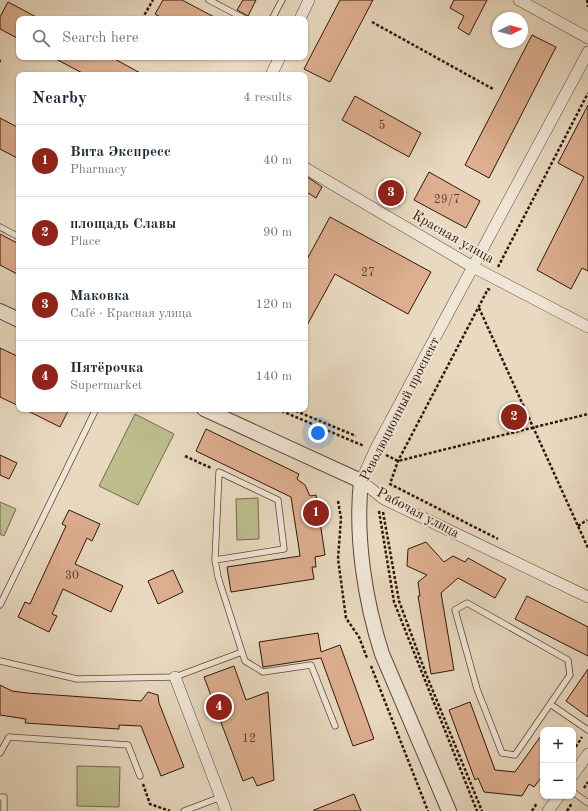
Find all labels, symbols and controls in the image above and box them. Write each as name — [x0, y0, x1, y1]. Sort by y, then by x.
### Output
north arrow — [492, 12, 528, 48]
search box — [16, 16, 308, 60]
icon: search — [30, 27, 52, 49]
text: Search here — [62, 31, 139, 46]
text: Nearby — [32, 90, 87, 107]
text: 4 results — [243, 91, 292, 104]
house number: 5 — [379, 119, 386, 132]
text: Вита Экспресс — [70, 145, 171, 160]
text: 1 — [41, 154, 49, 167]
text: 40 m — [263, 154, 292, 167]
text: Pharmacy — [70, 163, 127, 176]
pin: 3 — [378, 178, 404, 208]
house number: 29/7 — [434, 194, 460, 206]
street label: Красная улица — [410, 208, 496, 266]
text: площадь Славы — [70, 217, 176, 232]
text: 2 — [41, 226, 49, 239]
text: 90 m — [263, 226, 292, 239]
text: Place — [70, 235, 100, 248]
house number: 27 — [361, 267, 375, 279]
text: Маковка — [70, 289, 129, 304]
text: 3 — [41, 298, 49, 311]
text: 120 m — [255, 298, 292, 311]
text: Café · Красная улица — [70, 307, 192, 320]
street label: Революционный проспект — [358, 335, 443, 483]
text: Пятёрочка — [70, 361, 144, 376]
text: 4 — [41, 370, 49, 383]
text: 140 m — [255, 370, 292, 383]
text: Supermarket — [70, 379, 142, 392]
pin: 2 — [501, 402, 527, 432]
your location — [308, 423, 328, 443]
street label: Рабочая улица — [374, 485, 462, 541]
pin: 1 — [303, 498, 329, 528]
house number: 30 — [65, 570, 79, 582]
pin: 4 — [206, 692, 232, 722]
map controls — [540, 727, 576, 799]
button: + — [540, 727, 576, 763]
house number: 12 — [242, 733, 256, 745]
button: − — [540, 763, 576, 799]

